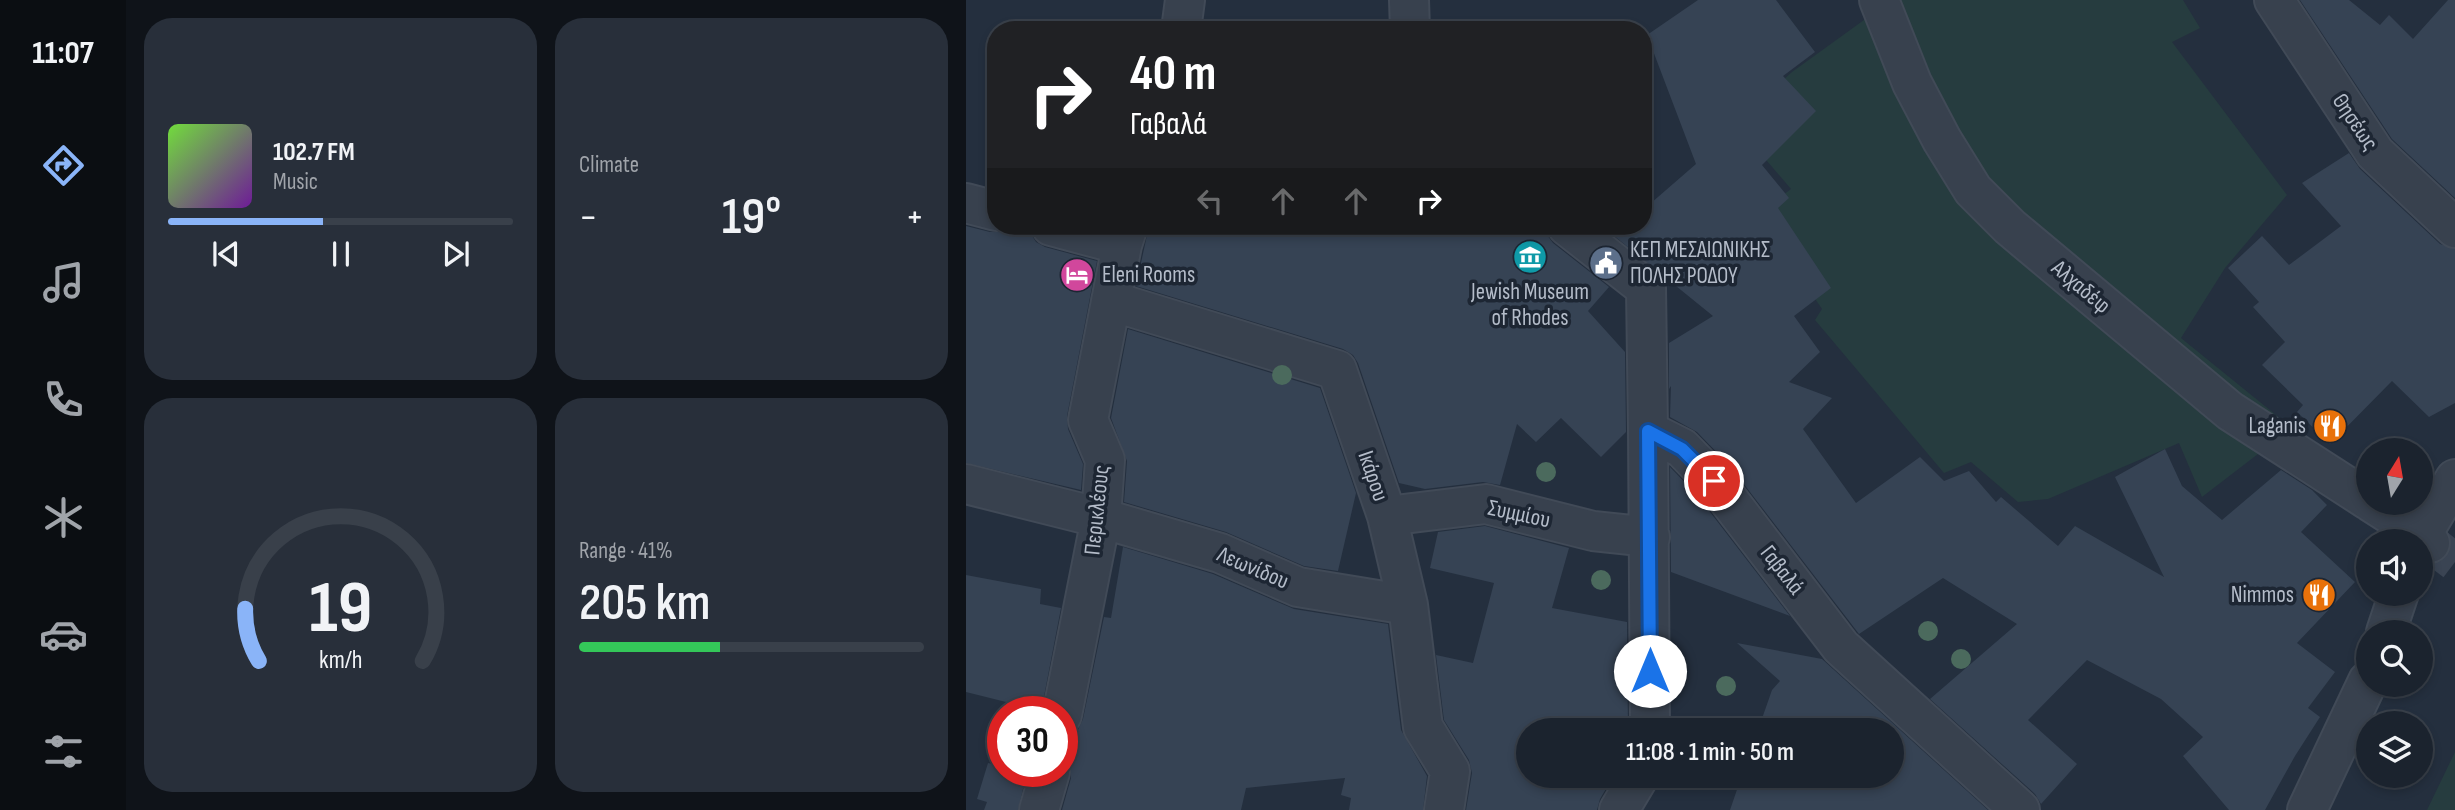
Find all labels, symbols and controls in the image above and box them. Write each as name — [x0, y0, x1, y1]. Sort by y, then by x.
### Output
text: 11:07 — [32, 34, 94, 73]
text: 40 m — [1130, 45, 1216, 104]
icon: right — [1015, 49, 1106, 140]
street label: Θησέως — [2326, 88, 2384, 156]
text: Γαβαλά — [1130, 105, 1206, 144]
text: 102.7 FM — [273, 137, 355, 168]
icon: directions — [39, 141, 88, 190]
text: Climate — [579, 151, 639, 179]
text: Music — [273, 168, 318, 196]
icon: left — [1191, 182, 1229, 220]
icon: ahead — [1264, 182, 1302, 220]
icon: ahead — [1337, 182, 1375, 220]
icon: right — [1410, 182, 1448, 220]
text: 19° — [722, 186, 781, 249]
text: − — [579, 195, 598, 240]
text: + — [905, 195, 924, 240]
icon: previous — [207, 235, 245, 273]
icon: pause — [322, 235, 360, 273]
icon: next — [437, 235, 475, 273]
place label: ΚΕΠ ΜΕΣΑΙΩΝΙΚΗΣ ΠΟΛΗΣ ΡΟΔΟΥ — [1630, 236, 1770, 290]
museum icon: Jewish Museum of Rhodes — [1511, 238, 1549, 276]
public building icon: ΚΕΠ ΜΕΣΑΙΩΝΙΚΗΣ ΠΟΛΗΣ ΡΟΔΟΥ — [1587, 244, 1625, 282]
street label: Αλχαδέφ — [2045, 254, 2116, 320]
hotel icon: Eleni Rooms — [1058, 256, 1096, 294]
icon: music — [39, 258, 88, 307]
place label: Eleni Rooms — [1102, 261, 1195, 289]
place label: Jewish Museum of Rhodes — [1470, 278, 1589, 332]
icon: phone — [39, 375, 88, 424]
restaurant icon: Laganis — [2311, 407, 2349, 445]
place label: Laganis — [2249, 412, 2306, 440]
north arrow — [2356, 438, 2432, 514]
map controls — [2356, 438, 2433, 788]
street label: Ικάρου — [1351, 447, 1395, 505]
pin — [1684, 451, 1744, 511]
icon: arrive — [1695, 462, 1733, 500]
street label: Περικλέους — [1078, 464, 1116, 556]
icon: climate — [39, 493, 88, 542]
street label: Συμμίου — [1485, 494, 1553, 534]
button: sound — [2356, 529, 2433, 606]
text: Range · 41% — [579, 537, 673, 565]
street label: Λεωνίδου — [1212, 540, 1293, 596]
street label: Γαβαλά — [1754, 540, 1810, 601]
text: 19 — [309, 565, 372, 653]
text: 205 km — [579, 572, 711, 635]
restaurant icon: Nimmos — [2300, 576, 2338, 614]
place label: Nimmos — [2231, 581, 2294, 609]
icon: car — [39, 610, 88, 659]
button: search — [2356, 620, 2433, 697]
position arrow — [1613, 634, 1687, 708]
text: km/h — [319, 645, 362, 676]
speed limit sign: 30 — [987, 696, 1078, 787]
button: layers — [2356, 711, 2433, 788]
icon: filters — [39, 727, 88, 776]
text: 11:08 · 1 min · 50 m — [1626, 737, 1794, 768]

